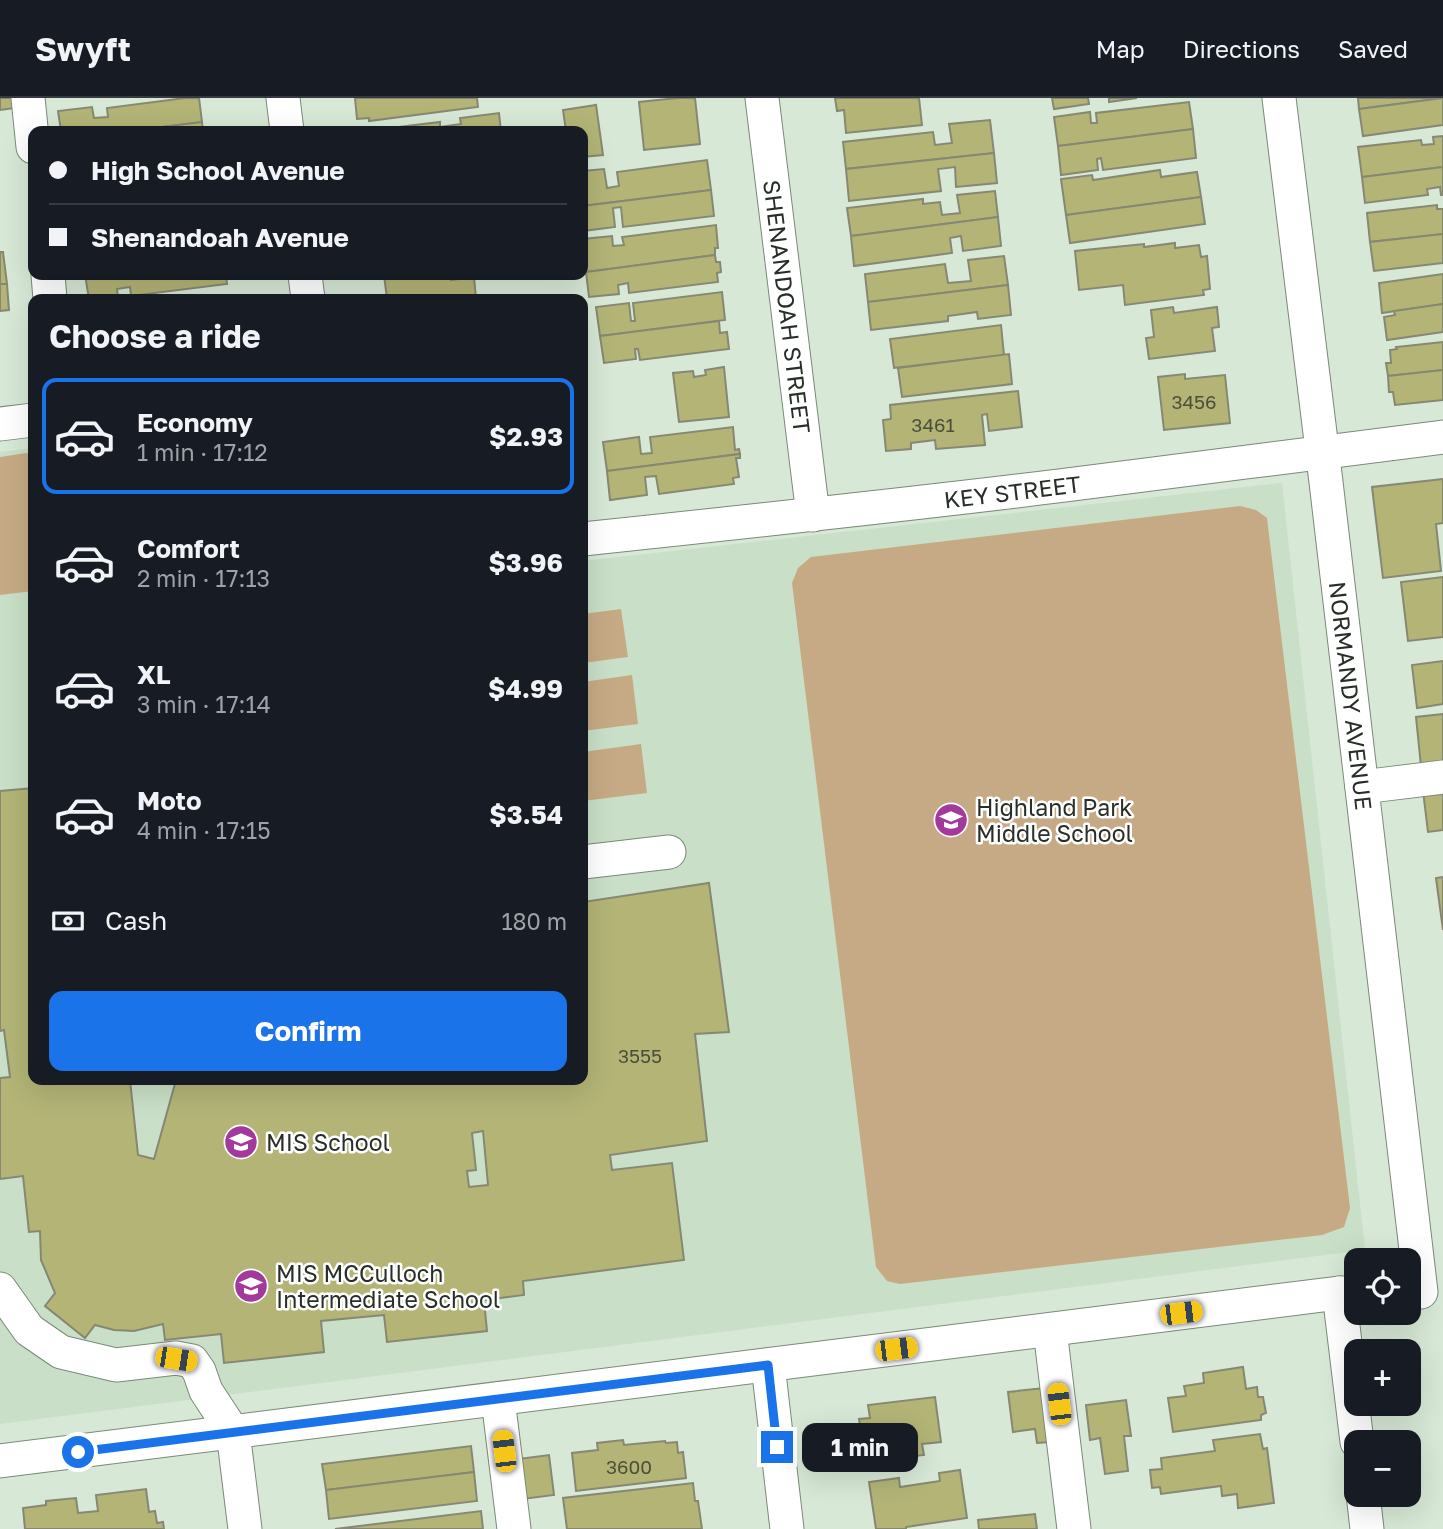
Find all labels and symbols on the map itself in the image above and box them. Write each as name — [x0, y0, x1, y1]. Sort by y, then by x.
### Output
street label: SHENANDOAH STREET — [758, 178, 817, 435]
house number: 3456 — [1171, 390, 1217, 413]
house number: 3461 — [911, 413, 955, 436]
street label: KEY STREET — [942, 469, 1082, 514]
street label: NORMANDY AVENUE — [1324, 580, 1378, 811]
place label: Highland Park Middle School — [976, 793, 1133, 847]
school or university icon: Highland Park Middle School — [932, 801, 970, 839]
house number: 3555 — [618, 1044, 662, 1067]
school or university icon: MIS School — [222, 1123, 260, 1161]
place label: MIS School — [266, 1128, 390, 1156]
place label: MIS MCCulloch Intermediate School — [276, 1259, 500, 1313]
school or university icon: MIS MCCulloch Intermediate School — [232, 1267, 270, 1305]
car — [1159, 1300, 1204, 1326]
car — [874, 1336, 919, 1362]
car — [154, 1345, 199, 1373]
car — [1047, 1382, 1072, 1426]
callout: 1 min — [802, 1422, 917, 1472]
car — [492, 1429, 517, 1473]
route end — [761, 1431, 793, 1463]
route start — [62, 1436, 94, 1468]
house number: 3600 — [606, 1455, 652, 1478]

